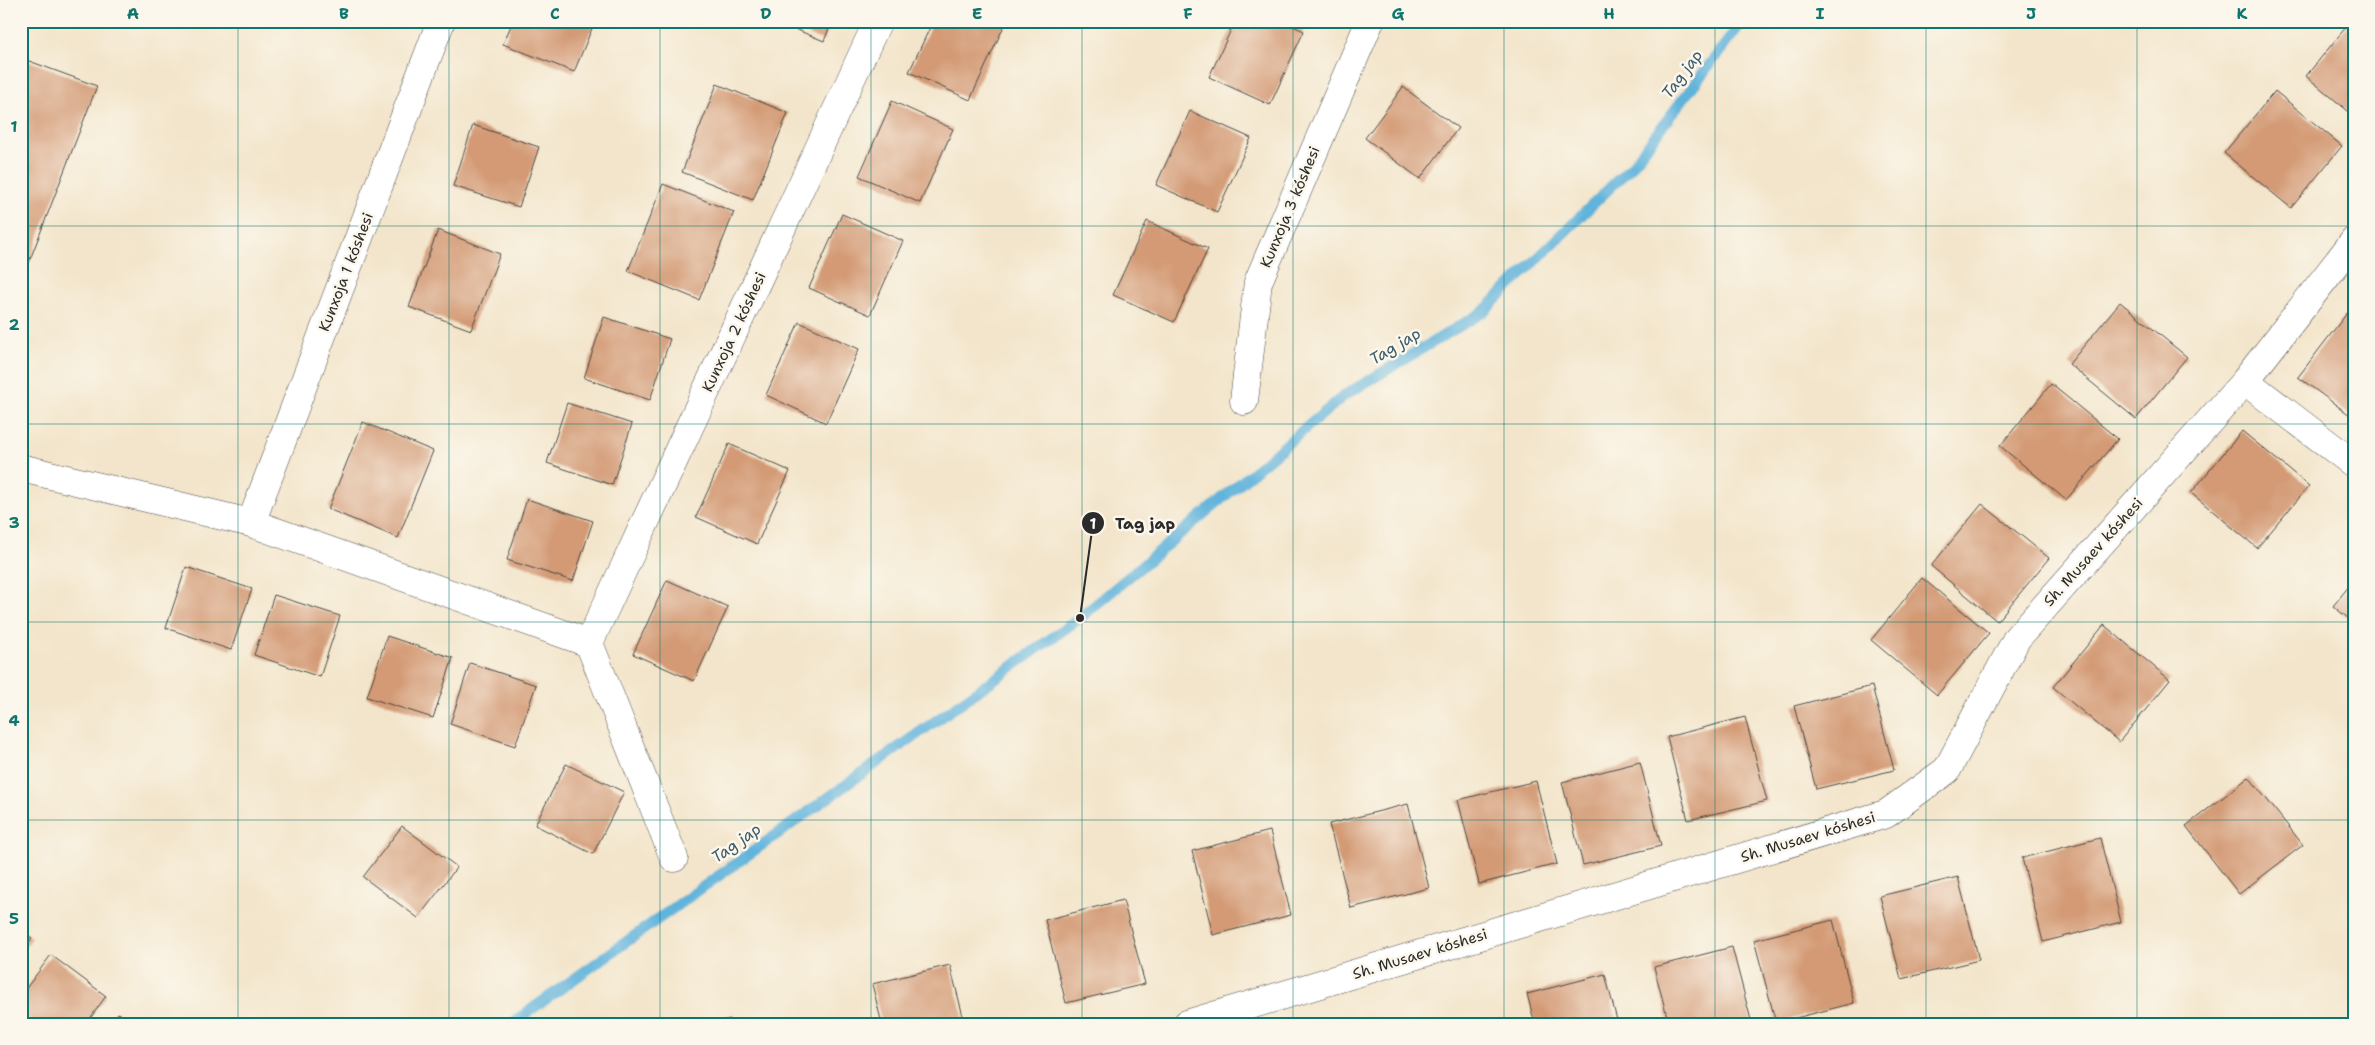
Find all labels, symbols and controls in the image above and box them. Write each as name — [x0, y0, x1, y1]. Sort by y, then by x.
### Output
text: A — [127, 3, 139, 24]
text: B — [339, 3, 349, 24]
text: C — [550, 3, 560, 24]
text: D — [760, 3, 772, 24]
text: E — [972, 3, 982, 24]
text: F — [1183, 3, 1193, 24]
text: G — [1392, 3, 1405, 24]
text: H — [1603, 3, 1615, 24]
text: I — [1816, 3, 1825, 24]
text: J — [2026, 3, 2036, 24]
text: K — [2237, 3, 2248, 24]
water label: Tag jap — [1657, 45, 1707, 103]
text: 1 — [10, 116, 18, 137]
street label: Kunxoja 3 kóshesi — [1255, 143, 1325, 271]
street label: Kunxoja 1 kóshesi — [314, 210, 378, 334]
street label: Kunxoja 2 kóshesi — [697, 269, 771, 395]
text: 2 — [8, 314, 20, 335]
water label: Tag jap — [1366, 323, 1424, 369]
street label: Sh. Musaev kóshesi — [2039, 493, 2147, 611]
callout: Tag jap — [1080, 508, 1185, 539]
text: 3 — [8, 512, 20, 533]
text: Tag jap — [1115, 513, 1176, 534]
text: 1 — [1090, 514, 1097, 534]
text: 4 — [8, 710, 20, 731]
street label: Sh. Musaev kóshesi — [1738, 807, 1878, 867]
water label: Tag jap — [707, 818, 765, 868]
text: 5 — [9, 908, 19, 929]
street label: Sh. Musaev kóshesi — [1350, 924, 1490, 984]

